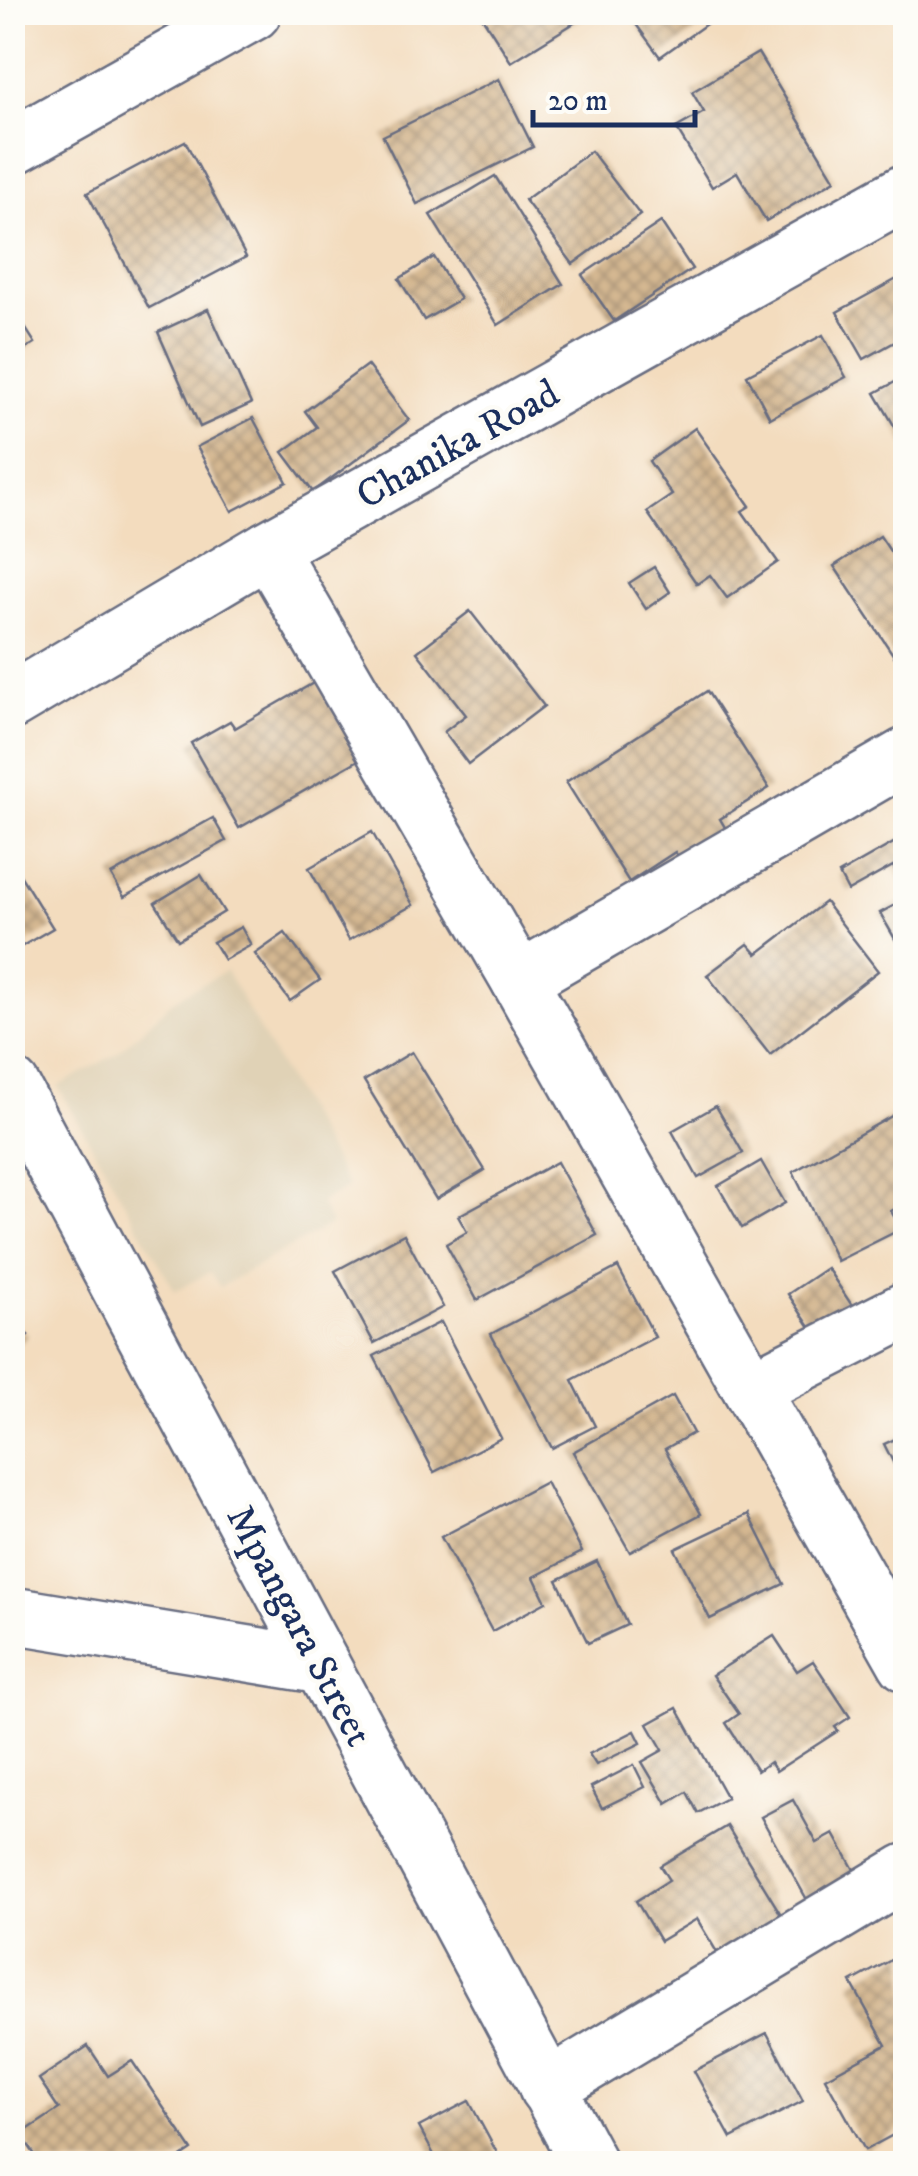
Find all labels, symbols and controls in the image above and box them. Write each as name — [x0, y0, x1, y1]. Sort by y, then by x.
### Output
scale bar — [533, 65, 696, 127]
text: 20 m — [548, 83, 608, 120]
street label: Chanika Road — [348, 369, 569, 522]
street label: Mpangara Street — [214, 1497, 383, 1755]

